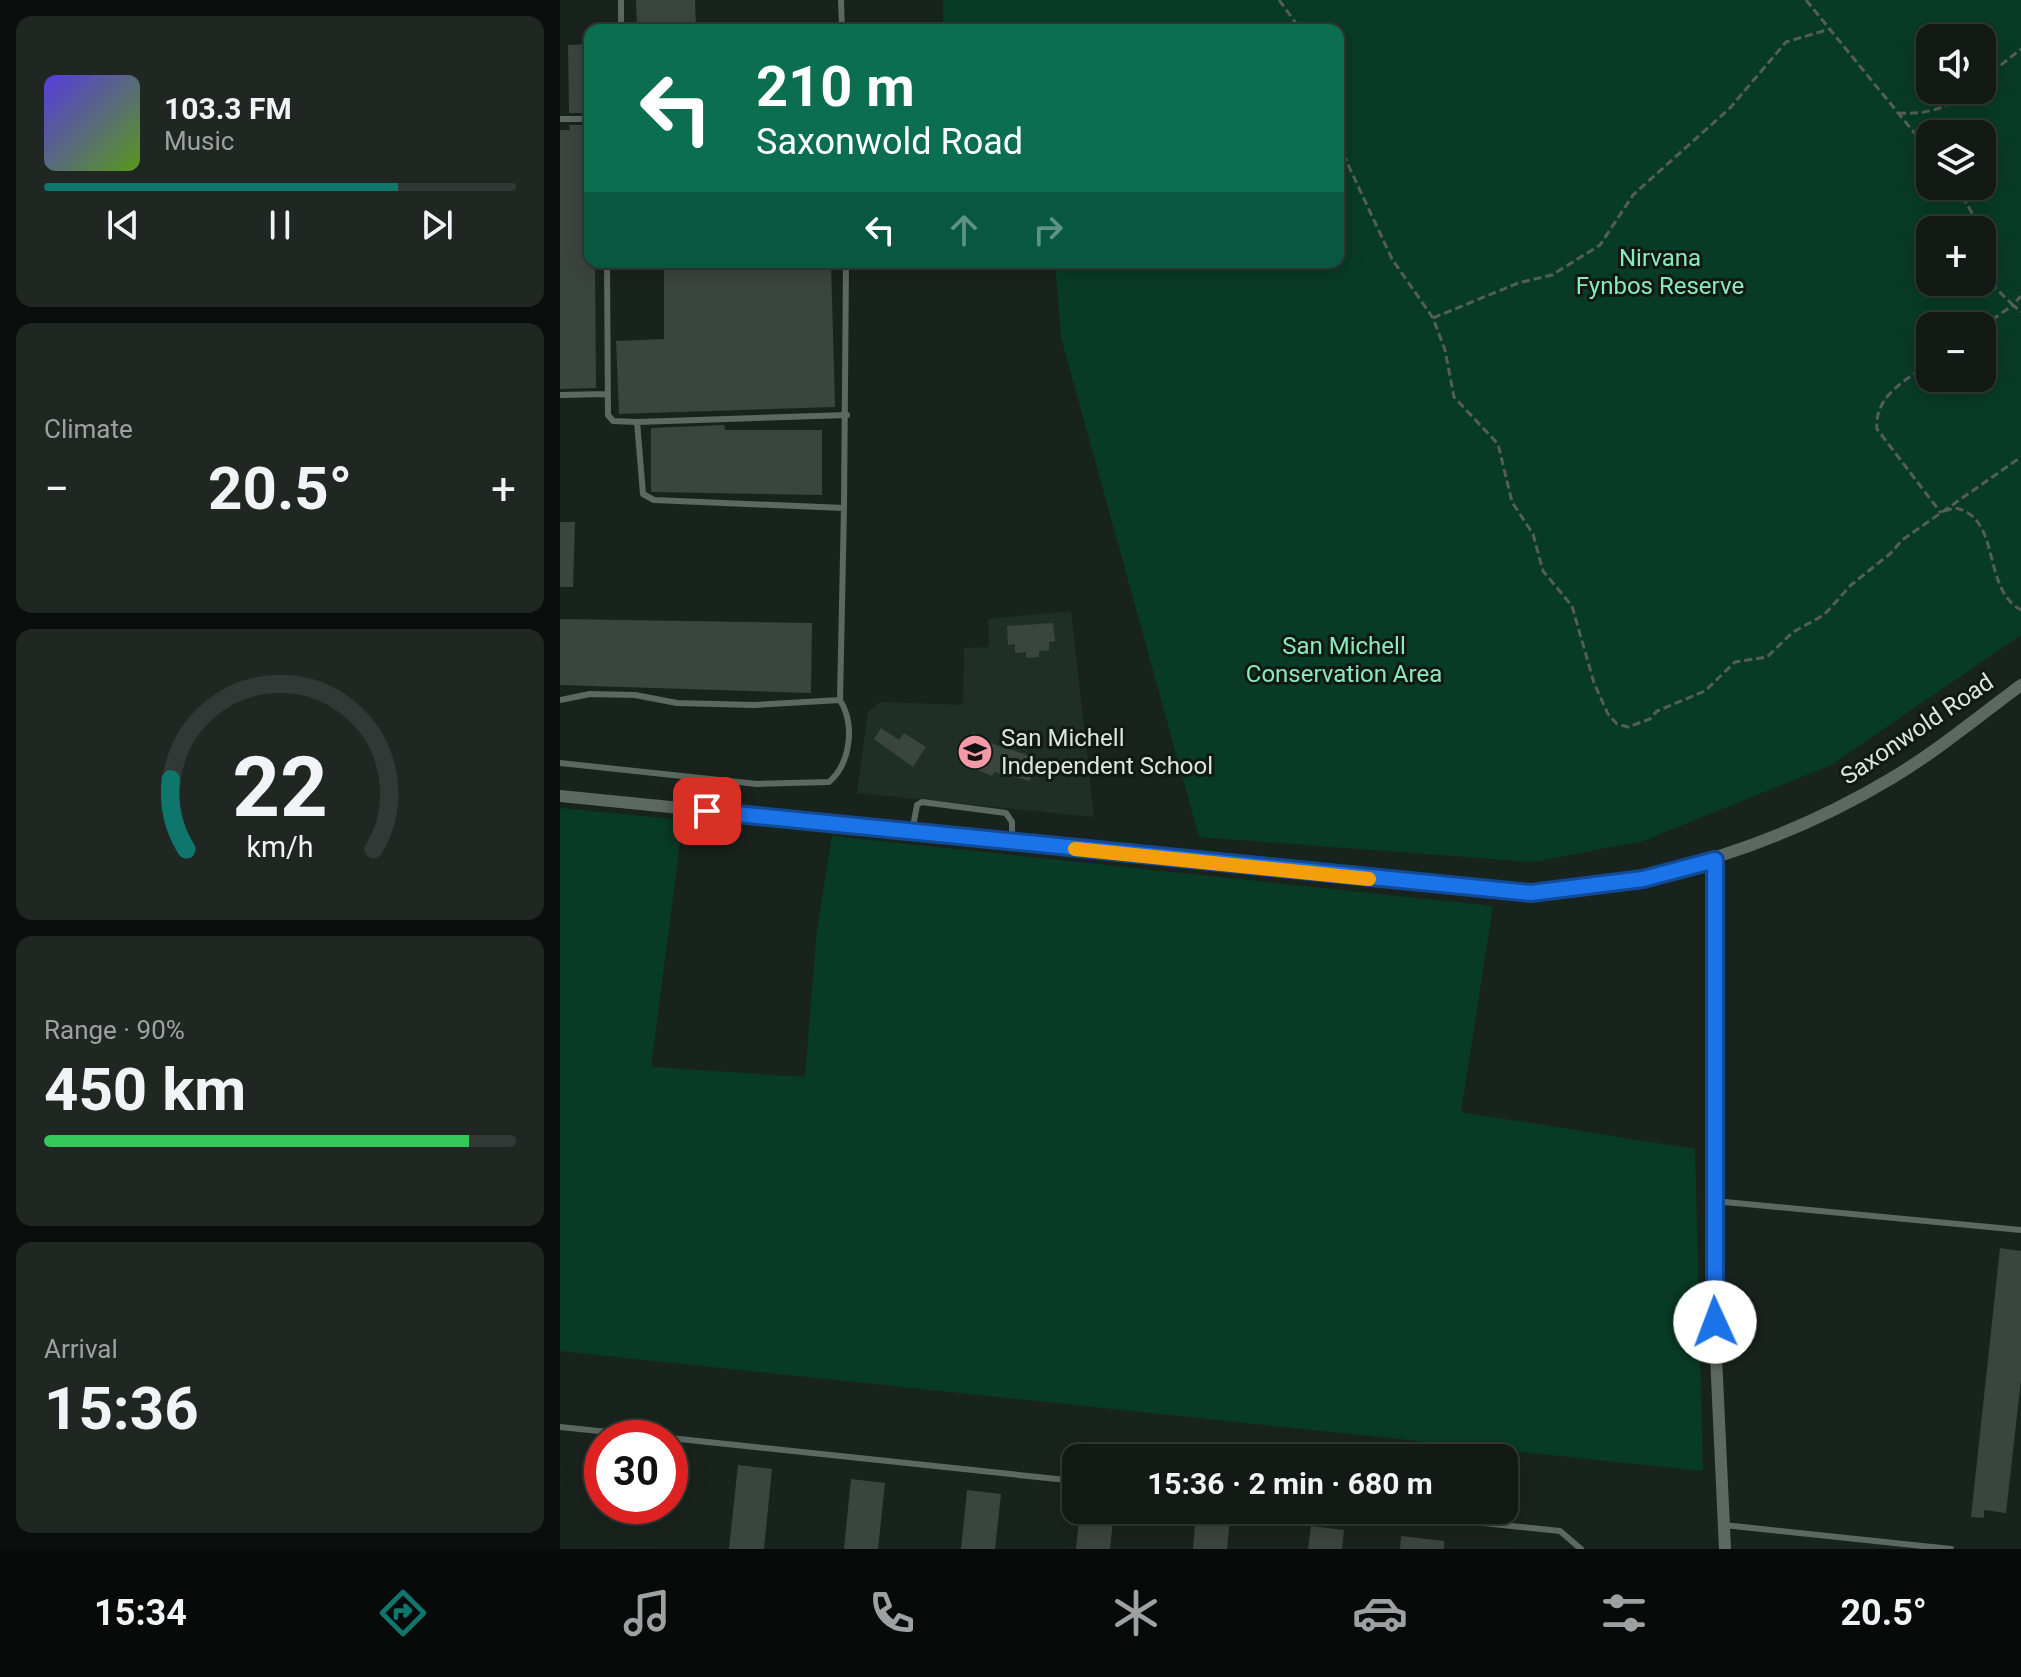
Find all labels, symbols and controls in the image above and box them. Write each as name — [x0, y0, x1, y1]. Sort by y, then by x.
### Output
map controls — [1916, 24, 1996, 392]
button: sound — [1916, 24, 1996, 104]
text: 210 m — [756, 54, 915, 120]
icon: left — [624, 56, 728, 160]
text: 103.3 FM — [164, 91, 292, 126]
button: layers — [1916, 120, 1996, 200]
text: Saxonwold Road — [756, 121, 1023, 163]
text: Music — [164, 126, 234, 156]
icon: previous — [101, 203, 145, 247]
icon: pause — [258, 203, 302, 247]
icon: next — [415, 203, 459, 247]
icon: left — [858, 208, 902, 252]
icon: ahead — [942, 208, 986, 252]
icon: right — [1026, 208, 1070, 252]
button: + — [1916, 216, 1996, 296]
park label: Nirvana Fynbos Reserve — [1576, 244, 1744, 300]
button: − — [1916, 312, 1996, 392]
text: Climate — [44, 414, 133, 444]
text: 20.5° — [208, 453, 352, 524]
text: − — [44, 463, 69, 515]
text: + — [491, 463, 516, 515]
park label: San Michell Conservation Area — [1246, 632, 1442, 688]
street label: Saxonwold Road — [1835, 668, 1999, 790]
place label: San Michell Independent School — [1001, 724, 1213, 780]
school or university icon: San Michell Independent School — [956, 733, 994, 771]
text: 22 — [232, 739, 328, 836]
pin — [673, 777, 741, 845]
icon: arrive — [685, 789, 729, 833]
text: km/h — [246, 831, 314, 865]
text: Range · 90% — [44, 1015, 185, 1045]
text: 450 km — [44, 1054, 246, 1125]
position arrow — [1673, 1280, 1757, 1364]
text: Arrival — [44, 1334, 118, 1364]
text: 15:36 — [44, 1373, 199, 1444]
speed limit sign: 30 — [584, 1420, 688, 1524]
text: 15:36 · 2 min · 680 m — [1147, 1466, 1433, 1501]
icon: directions — [375, 1585, 431, 1641]
icon: music — [619, 1585, 675, 1641]
icon: phone — [864, 1585, 920, 1641]
icon: climate — [1108, 1585, 1164, 1641]
icon: car — [1352, 1585, 1408, 1641]
icon: filters — [1596, 1585, 1652, 1641]
text: 15:34 — [94, 1592, 187, 1634]
text: 20.5° — [1840, 1592, 1927, 1634]

